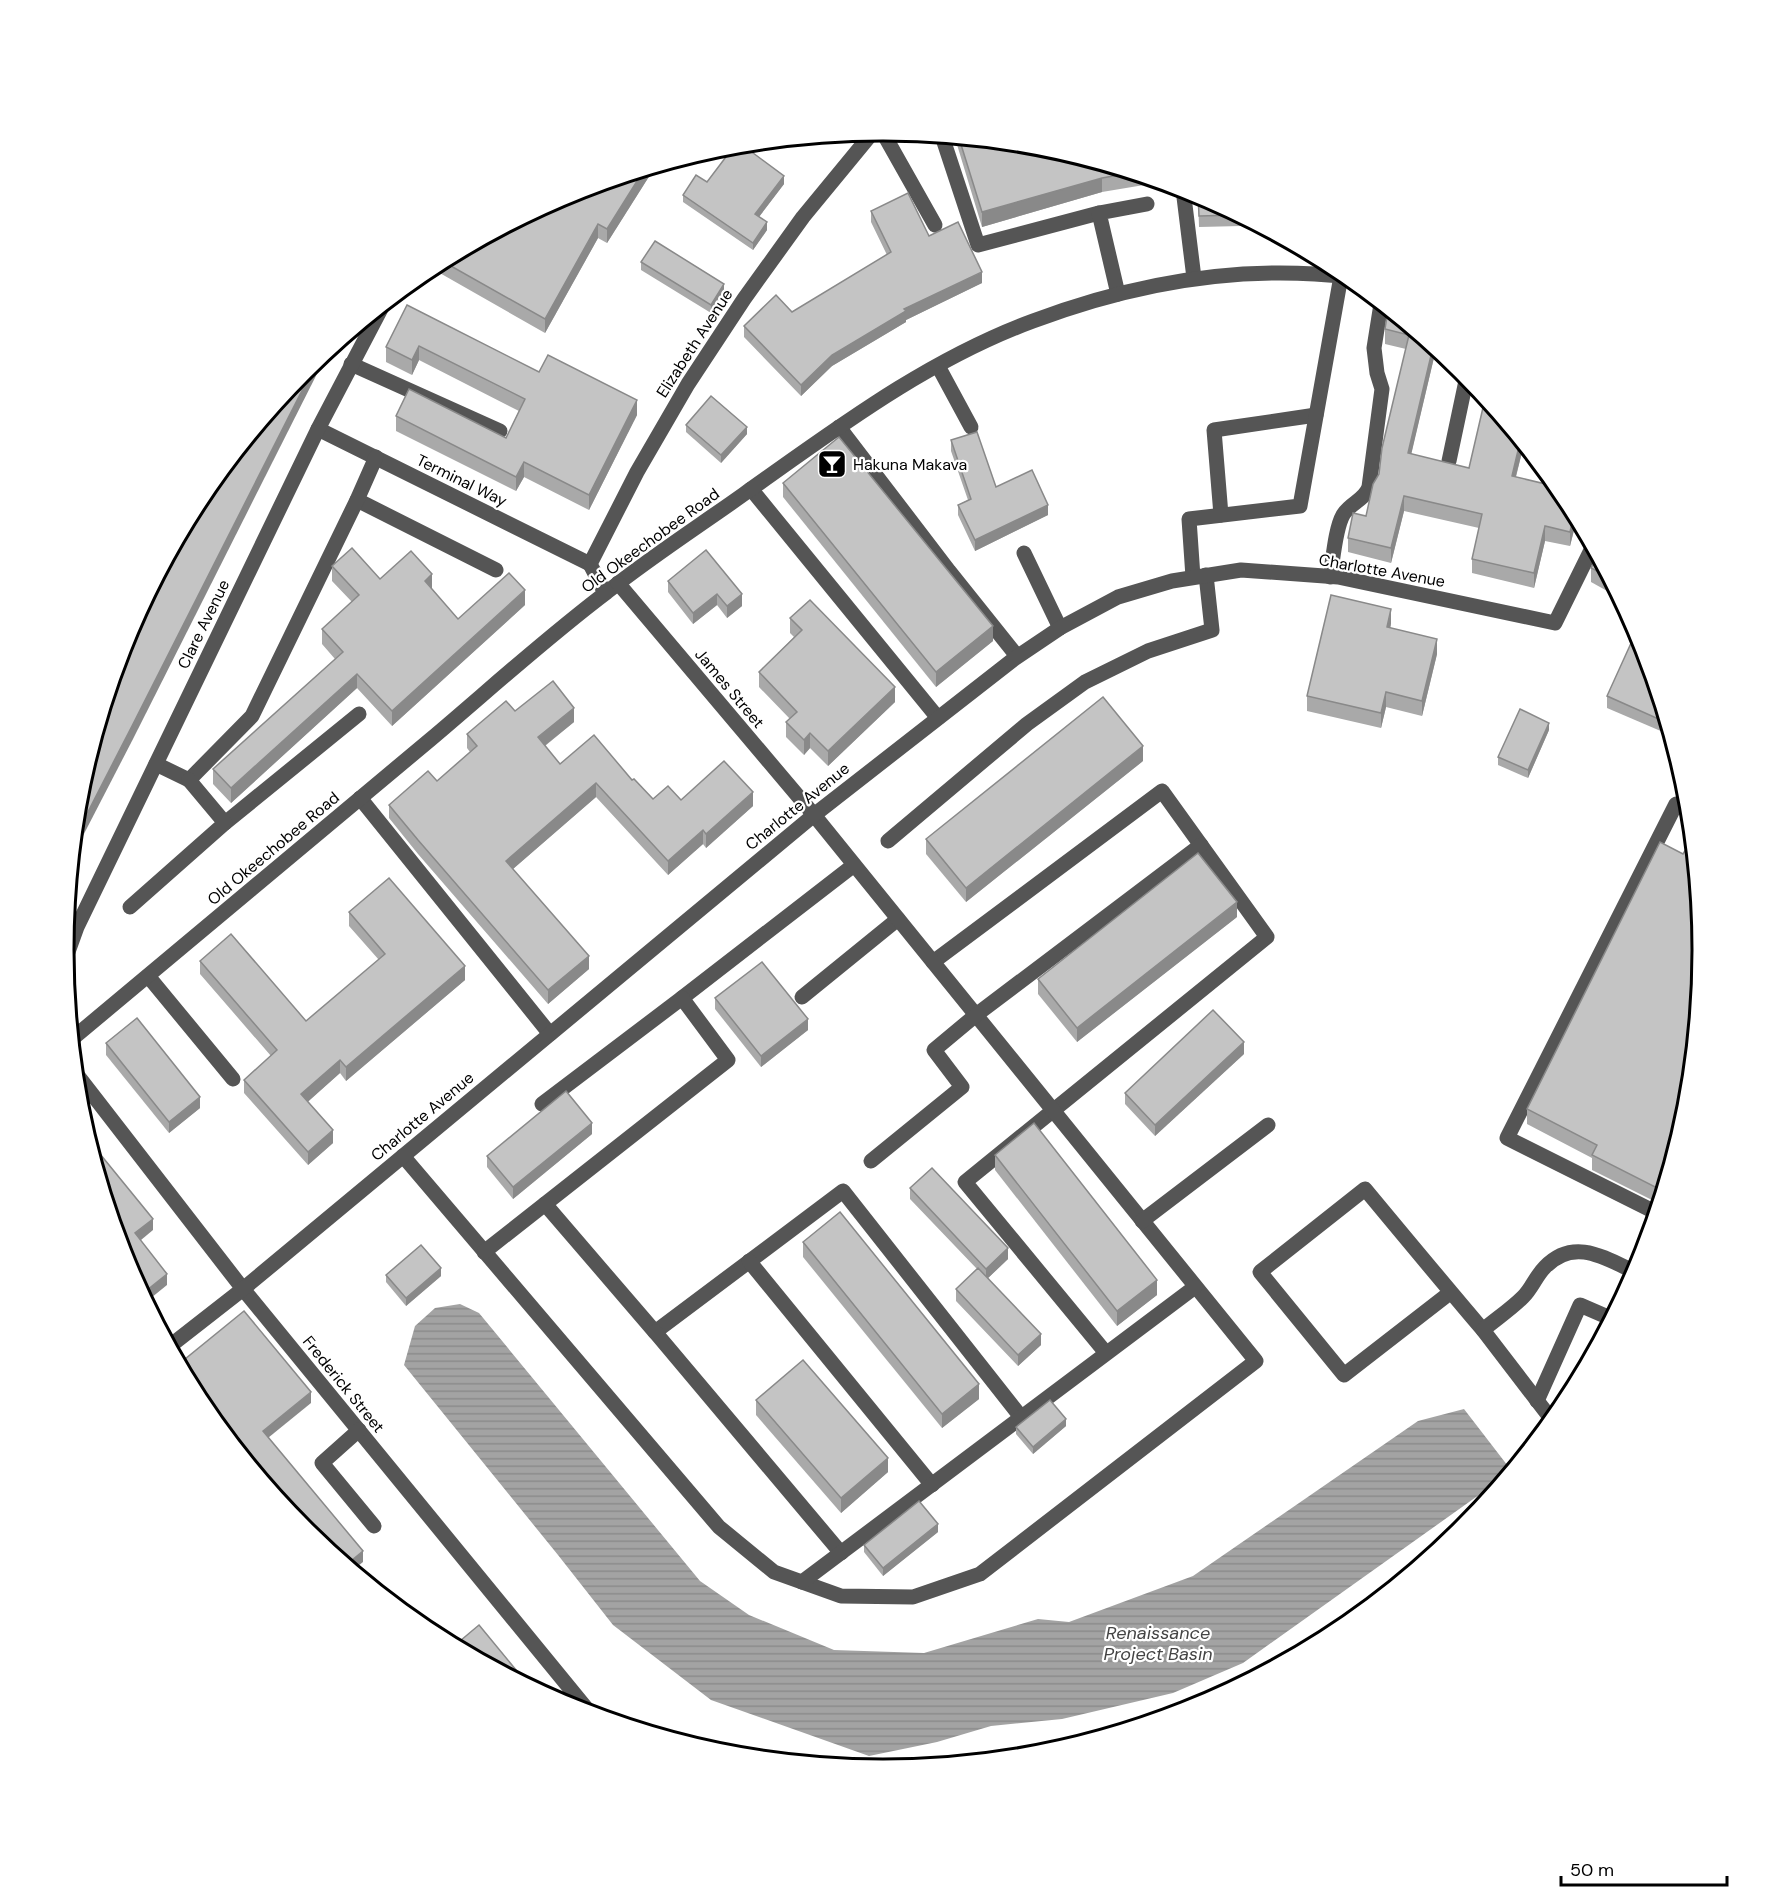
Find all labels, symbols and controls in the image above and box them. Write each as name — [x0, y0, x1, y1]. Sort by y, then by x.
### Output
street label: Elizabeth Avenue — [651, 285, 737, 402]
bar icon: Hakuna Makava — [816, 448, 848, 480]
street label: Terminal Way — [413, 449, 511, 512]
place label: Hakuna Makava — [853, 454, 967, 475]
street label: Old Okeechobee Road — [577, 483, 724, 598]
street label: Charlotte Avenue — [1317, 549, 1447, 592]
street label: Clare Avenue — [173, 576, 234, 672]
street label: James Street — [690, 644, 769, 732]
street label: Charlotte Avenue — [741, 758, 854, 855]
street label: Old Okeechobee Road — [203, 787, 344, 910]
street label: Charlotte Avenue — [367, 1067, 478, 1166]
street label: Frederick Street — [298, 1331, 389, 1437]
water label: Renaissance Project Basin — [1103, 1621, 1213, 1666]
scale bar — [1561, 1849, 1728, 1887]
text: 50 m — [1570, 1858, 1614, 1882]

